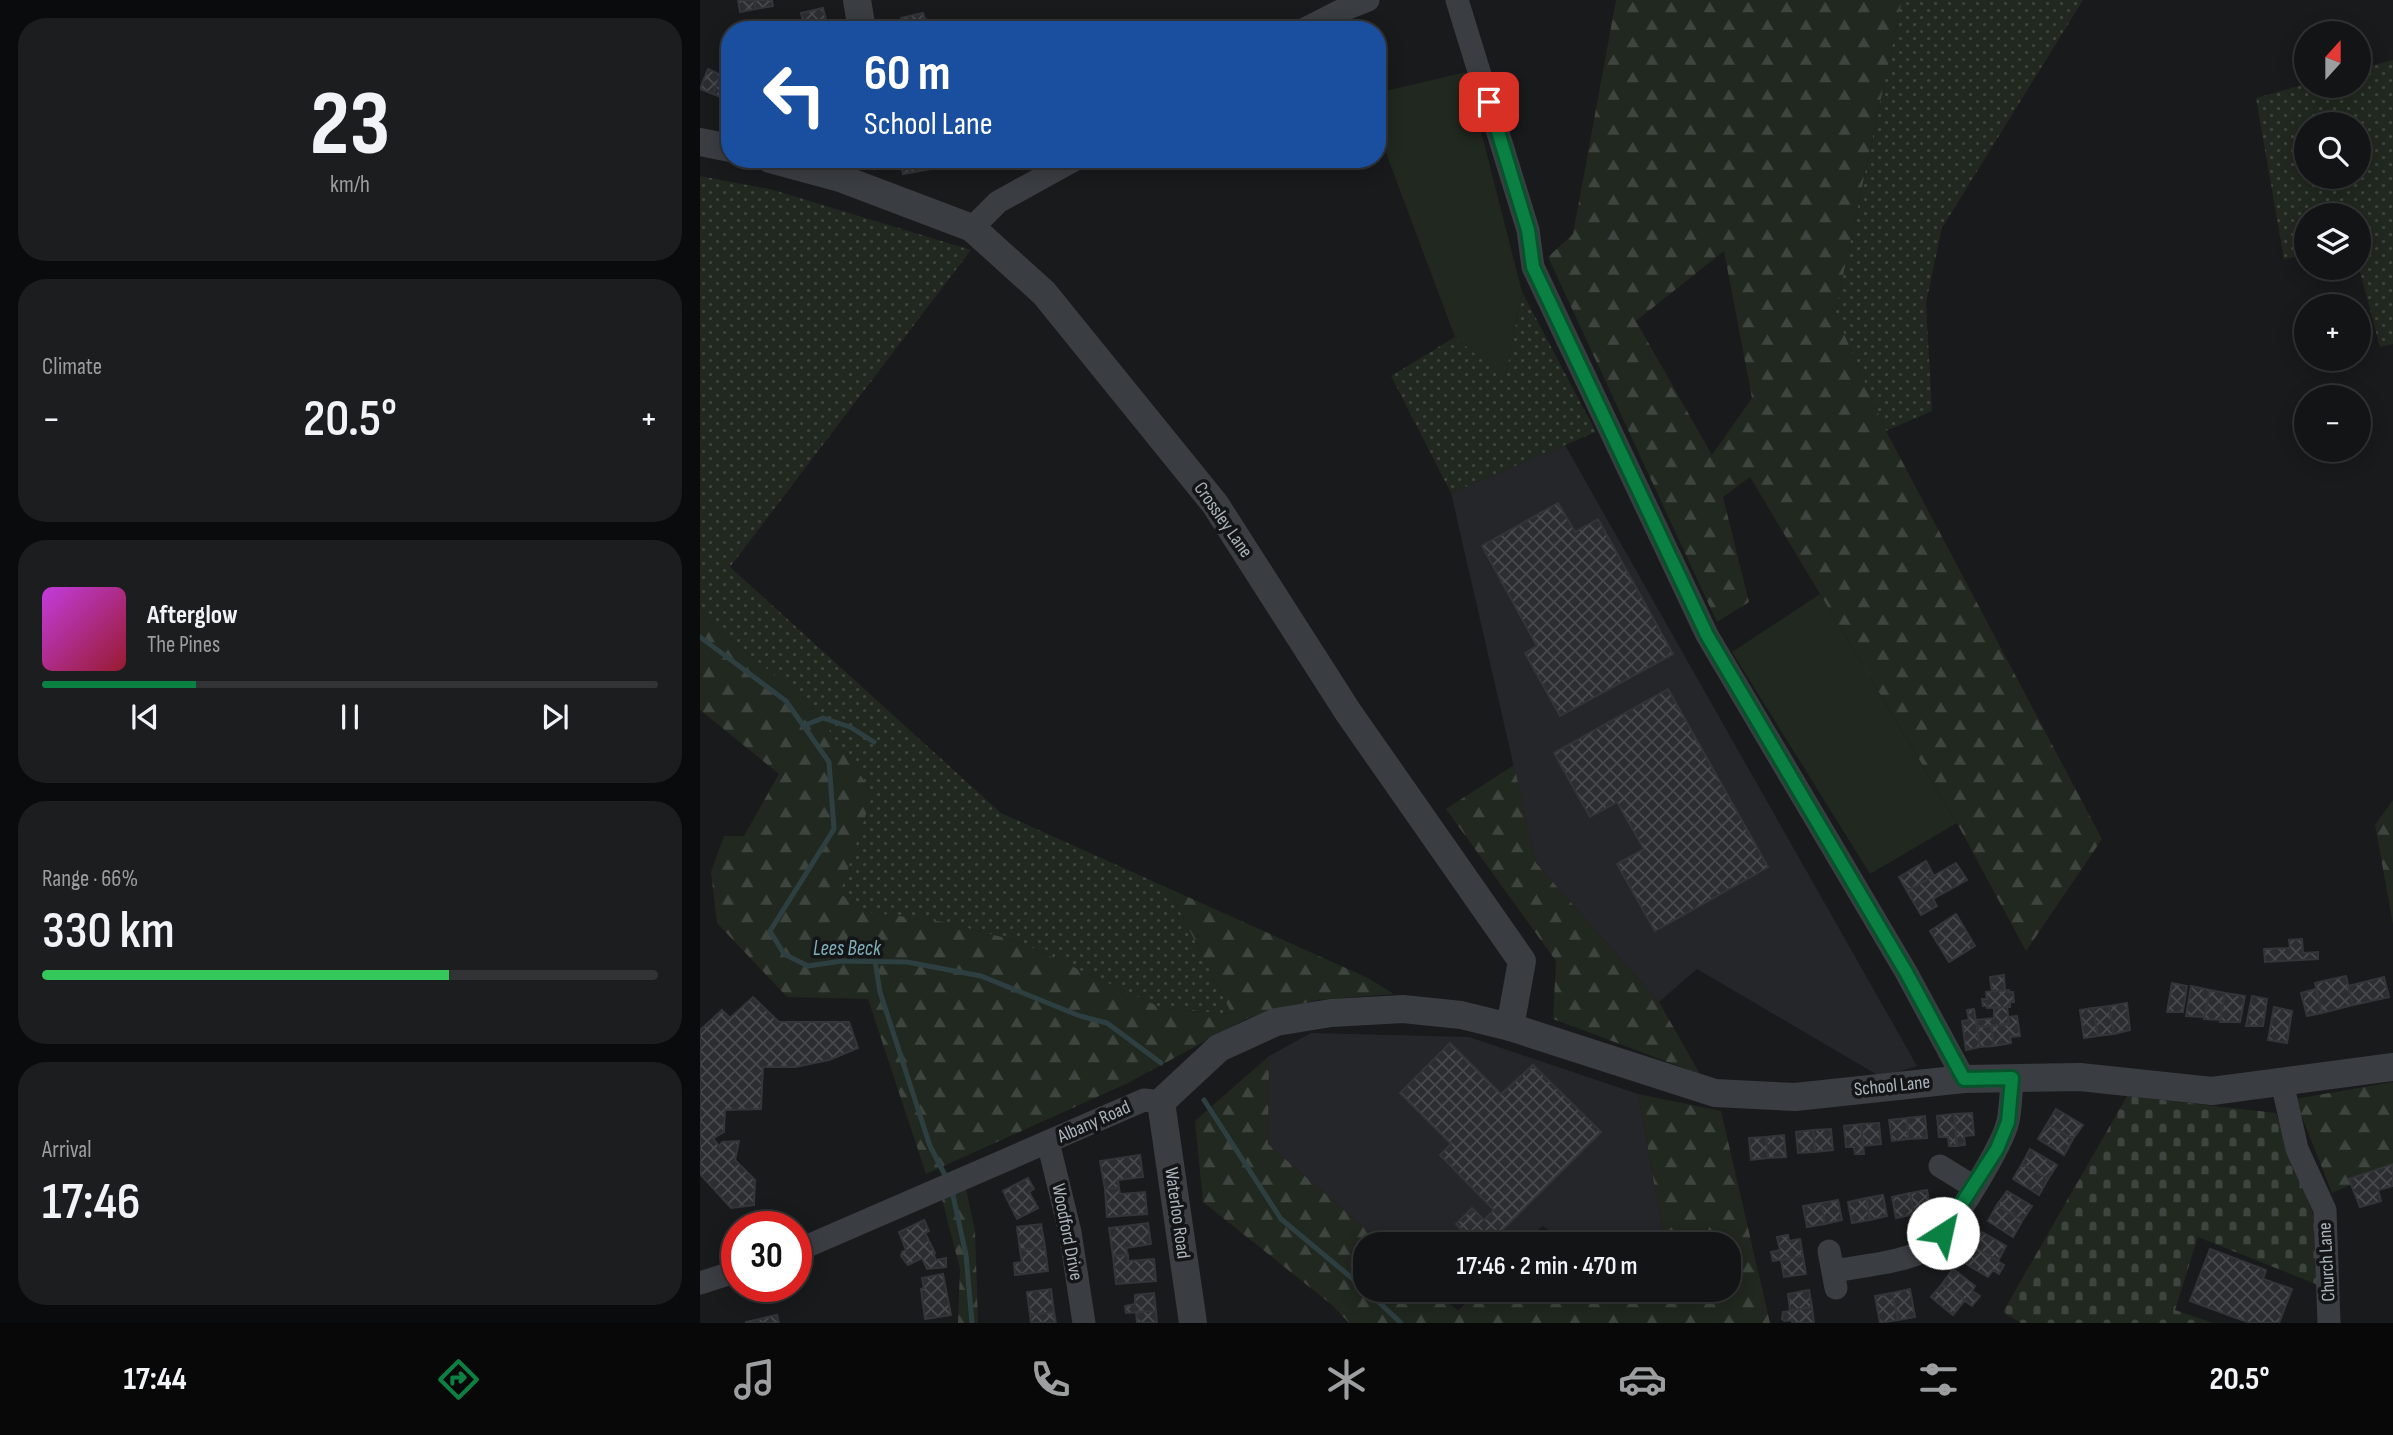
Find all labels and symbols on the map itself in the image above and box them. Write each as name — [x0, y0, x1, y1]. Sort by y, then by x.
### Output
north arrow — [2294, 21, 2371, 98]
pin — [1459, 72, 1519, 132]
street label: Crossley Lane — [1189, 478, 1257, 562]
water label: Lees Beck — [813, 936, 882, 961]
street label: School Lane — [1853, 1071, 1931, 1101]
street label: Albany Road — [1053, 1096, 1134, 1149]
street label: Waterloo Road — [1159, 1166, 1195, 1260]
street label: Woodford Drive — [1046, 1182, 1088, 1282]
position arrow — [1906, 1196, 1980, 1270]
speed limit sign: 30 — [721, 1211, 812, 1302]
street label: Church Lane — [2313, 1222, 2341, 1302]

